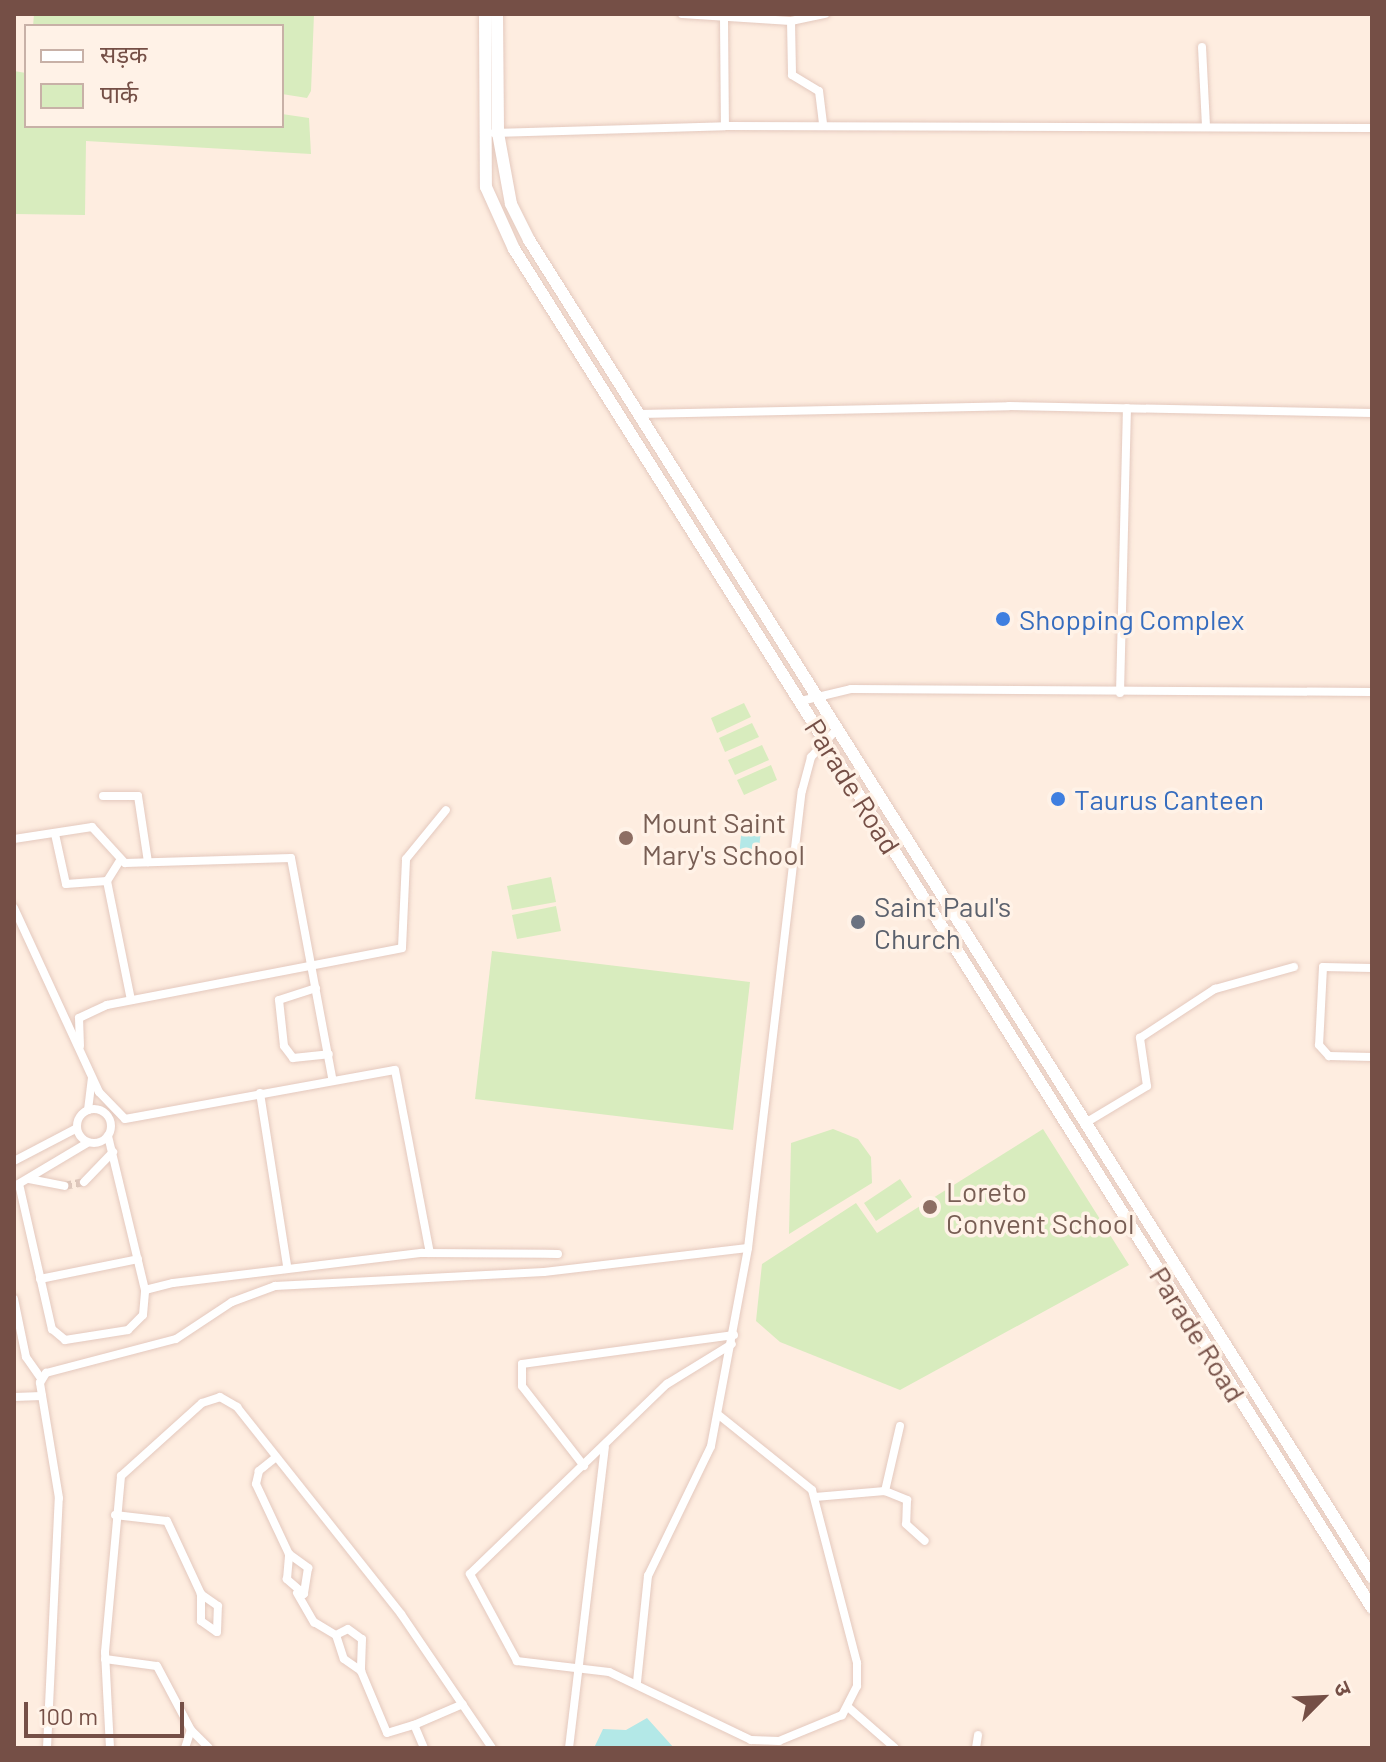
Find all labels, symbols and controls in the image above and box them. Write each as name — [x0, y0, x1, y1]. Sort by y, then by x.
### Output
legend — [24, 24, 284, 128]
text: सड़क — [100, 39, 148, 68]
text: पार्क — [100, 79, 138, 108]
place label: Shopping Complex — [1019, 602, 1244, 636]
marker: Shopping Complex — [994, 610, 1012, 628]
street label: Parade Road — [798, 712, 908, 860]
place label: Taurus Canteen — [1074, 782, 1264, 816]
marker: Taurus Canteen — [1049, 790, 1067, 808]
place label: Mount Saint Mary's School — [642, 805, 805, 871]
marker: Mount Saint Mary's School — [617, 829, 635, 847]
place label: Saint Paul's Church — [874, 889, 1011, 955]
marker: Saint Paul's Church — [849, 913, 867, 931]
place label: Loreto Convent School — [946, 1174, 1134, 1240]
marker: Loreto Convent School — [921, 1198, 939, 1216]
street label: Parade Road — [1143, 1260, 1253, 1408]
north arrow — [1282, 1658, 1362, 1738]
text: उ — [1329, 1677, 1358, 1699]
scale bar — [28, 1686, 188, 1736]
text: 100 m — [38, 1701, 98, 1730]

